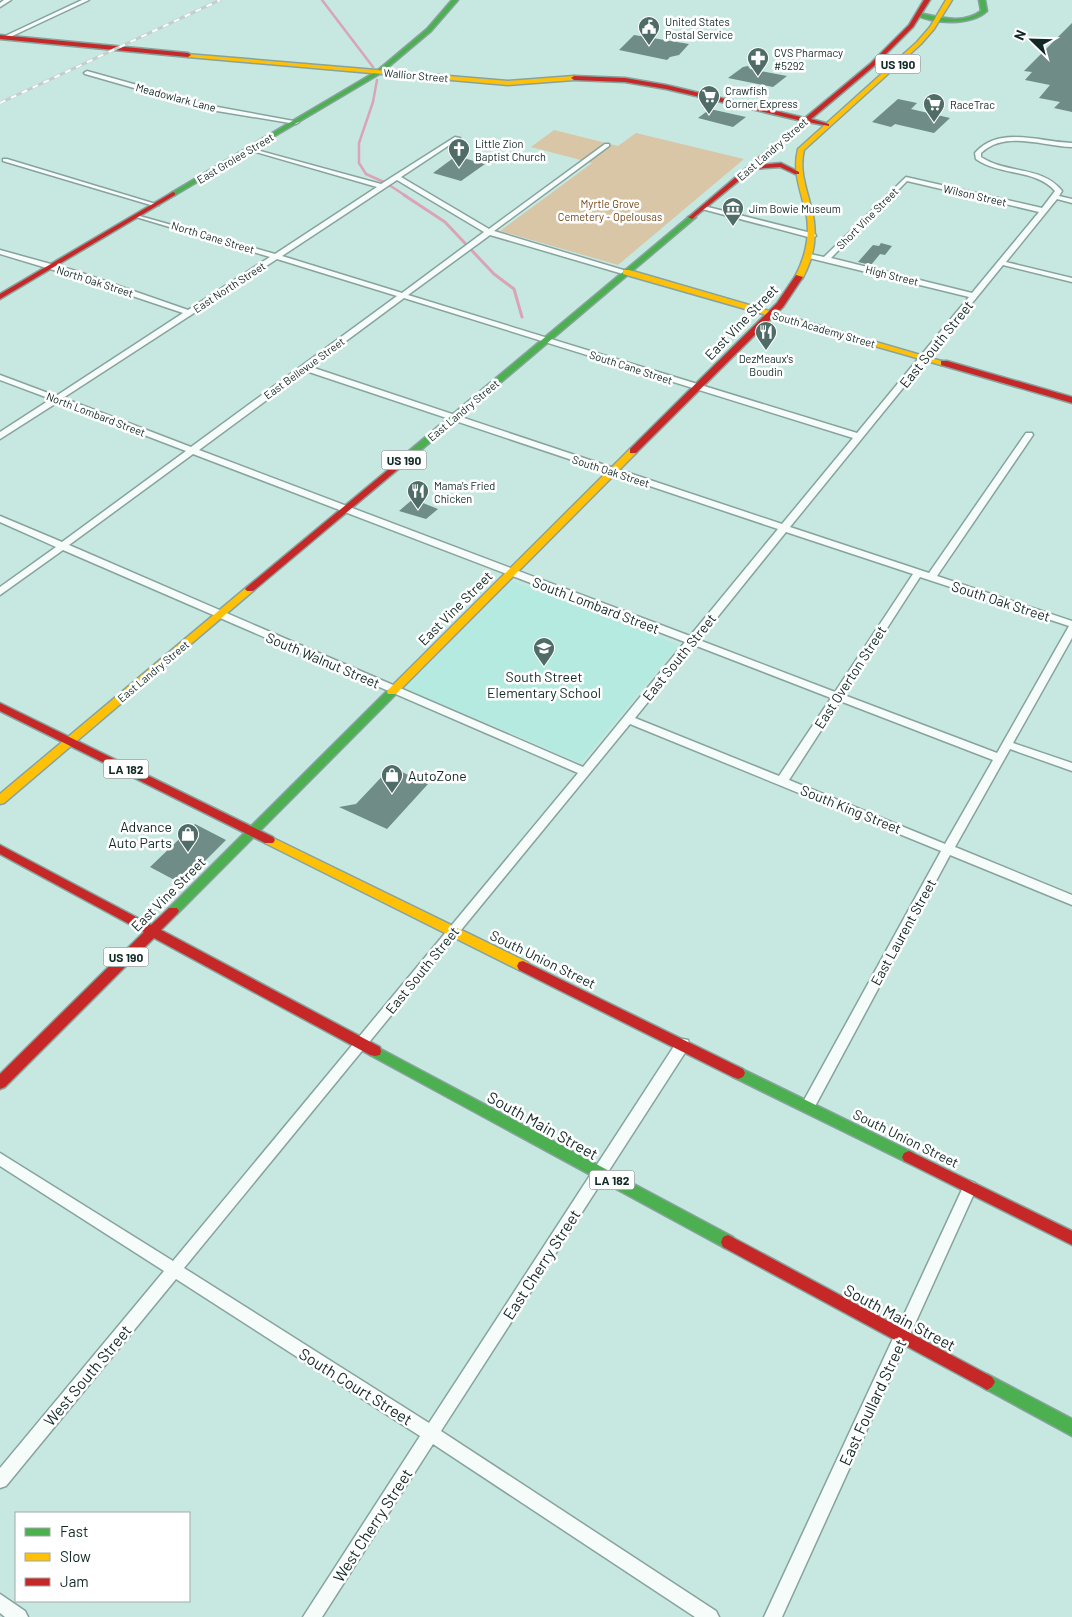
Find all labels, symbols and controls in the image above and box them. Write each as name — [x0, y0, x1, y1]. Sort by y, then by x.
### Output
public building icon: United States Postal Service — [637, 15, 661, 46]
place label: United States Postal Service — [665, 15, 733, 41]
north arrow — [1007, 15, 1057, 65]
text: N — [1010, 27, 1029, 42]
pharmacy icon: CVS Pharmacy #5292 — [746, 46, 770, 77]
place label: CVS Pharmacy #5292 — [774, 46, 843, 72]
road number: US 190 — [876, 54, 920, 74]
street label: Wallior Street — [383, 66, 449, 84]
street label: Meadowlark Lane — [134, 80, 218, 114]
supermarket icon: Crawfish Corner Express — [697, 84, 721, 115]
place label: Crawfish Corner Express — [725, 84, 798, 110]
supermarket icon: RaceTrac — [922, 92, 946, 123]
place label: RaceTrac — [950, 98, 995, 111]
street label: East Landry Street — [734, 115, 810, 183]
street label: East Grolee Street — [194, 130, 276, 186]
church icon: Little Zion Baptist Church — [447, 137, 471, 168]
place label: Little Zion Baptist Church — [475, 137, 546, 163]
street label: Wilson Street — [942, 181, 1008, 209]
street label: Short Vine Street — [833, 184, 901, 252]
museum icon: Jim Bowie Museum — [721, 196, 745, 227]
park label: Myrtle Grove Cemetery - Opelousas — [558, 197, 662, 223]
place label: Jim Bowie Museum — [749, 202, 841, 215]
street label: North Cane Street — [170, 218, 256, 256]
street label: East North Street — [190, 259, 268, 315]
street label: North Oak Street — [55, 262, 135, 300]
street label: High Street — [864, 262, 920, 288]
street label: East Vine Street — [701, 281, 781, 363]
street label: East South Street — [896, 297, 976, 391]
street label: South Academy Street — [771, 308, 877, 350]
restaurant icon: DezMeaux's Boudin — [754, 320, 778, 351]
street label: East Bellevue Street — [261, 334, 347, 402]
street label: South Cane Street — [588, 347, 674, 387]
place label: DezMeaux's Boudin — [739, 352, 793, 378]
street label: East Landry Street — [425, 376, 501, 444]
street label: North Lombard Street — [45, 389, 147, 439]
road number: US 190 — [382, 450, 426, 470]
street label: South Oak Street — [571, 452, 651, 490]
restaurant icon: Mama's Fried Chicken — [406, 479, 430, 510]
place label: Mama's Fried Chicken — [434, 479, 495, 505]
street label: East Vine Street — [414, 567, 496, 649]
street label: South Lombard Street — [530, 573, 662, 637]
street label: South Oak Street — [950, 577, 1052, 625]
street label: East South Street — [639, 610, 719, 704]
street label: East Overton Street — [810, 622, 890, 732]
street label: South Walnut Street — [264, 628, 382, 692]
school or university icon: South Street Elementary School — [532, 636, 556, 667]
street label: East Landry Street — [115, 637, 191, 705]
place label: South Street Elementary School — [487, 668, 601, 701]
road number: LA 182 — [104, 760, 148, 779]
shop icon: AutoZone — [380, 763, 404, 794]
place label: AutoZone — [408, 767, 467, 784]
street label: South King Street — [798, 781, 904, 837]
place label: Advance Auto Parts — [108, 818, 172, 851]
shop icon: Advance Auto Parts — [176, 822, 200, 853]
street label: East Vine Street — [127, 853, 209, 935]
street label: East Laurent Street — [867, 876, 939, 988]
street label: East South Street — [382, 923, 462, 1017]
street label: South Union Street — [488, 926, 598, 992]
road number: US 190 — [104, 948, 148, 966]
street label: South Main Street — [484, 1087, 602, 1163]
street label: South Union Street — [851, 1105, 961, 1171]
road number: LA 182 — [590, 1170, 634, 1190]
street label: East Cherry Street — [498, 1205, 584, 1323]
street label: South Main Street — [841, 1280, 959, 1354]
street label: West South Street — [39, 1321, 135, 1429]
street label: East Foullard Street — [834, 1336, 910, 1468]
street label: South Court Street — [296, 1343, 416, 1429]
street label: West Cherry Street — [328, 1465, 416, 1585]
legend — [15, 1512, 190, 1602]
text: Fast — [60, 1522, 88, 1540]
text: Slow — [60, 1547, 91, 1565]
text: Jam — [60, 1572, 89, 1590]

